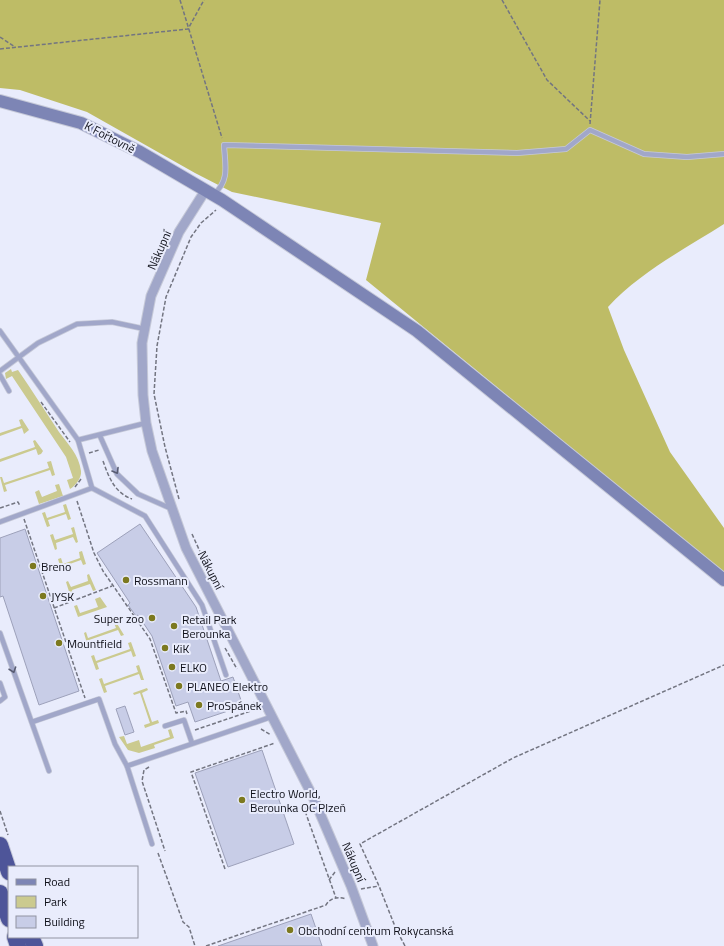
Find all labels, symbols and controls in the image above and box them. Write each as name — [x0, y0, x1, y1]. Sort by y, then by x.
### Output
street label: K Fořtovně — [81, 116, 139, 158]
street label: Nákupní — [142, 226, 177, 273]
one-way arrow — [112, 467, 119, 474]
street label: Nákupní — [193, 547, 230, 594]
place label: Breno — [41, 557, 71, 576]
marker: Breno — [28, 561, 38, 571]
place label: Rossmann — [134, 571, 188, 590]
marker: Rossmann — [121, 575, 131, 585]
place label: JYSK — [51, 587, 74, 606]
marker: JYSK — [38, 591, 48, 601]
place label: Super zoo — [94, 609, 144, 628]
place label: Retail Park Berounka — [182, 610, 237, 643]
marker: Super zoo — [147, 613, 157, 623]
marker: Retail Park Berounka — [169, 621, 179, 631]
place label: Mountfield — [67, 634, 122, 653]
marker: Mountfield — [54, 638, 64, 648]
place label: KiK — [173, 639, 189, 658]
marker: KiK — [160, 643, 170, 653]
place label: ELKO — [180, 658, 207, 677]
marker: ELKO — [167, 662, 177, 672]
one-way arrow — [9, 666, 17, 673]
place label: PLANEO Elektro — [187, 677, 268, 696]
marker: PLANEO Elektro — [174, 681, 184, 691]
place label: ProSpánek — [207, 696, 262, 715]
marker: ProSpánek — [194, 700, 204, 710]
place label: Electro World, Berounka OC Plzeň — [250, 784, 346, 817]
marker: Electro World, Berounka OC Plzeň — [237, 795, 247, 805]
street label: Nákupní — [337, 839, 371, 886]
legend — [8, 866, 138, 938]
text: Road — [44, 872, 70, 891]
text: Park — [44, 892, 67, 911]
text: Building — [44, 912, 85, 931]
place label: Obchodní centrum Rokycanská — [298, 921, 453, 940]
marker: Obchodní centrum Rokycanská — [285, 925, 295, 935]

